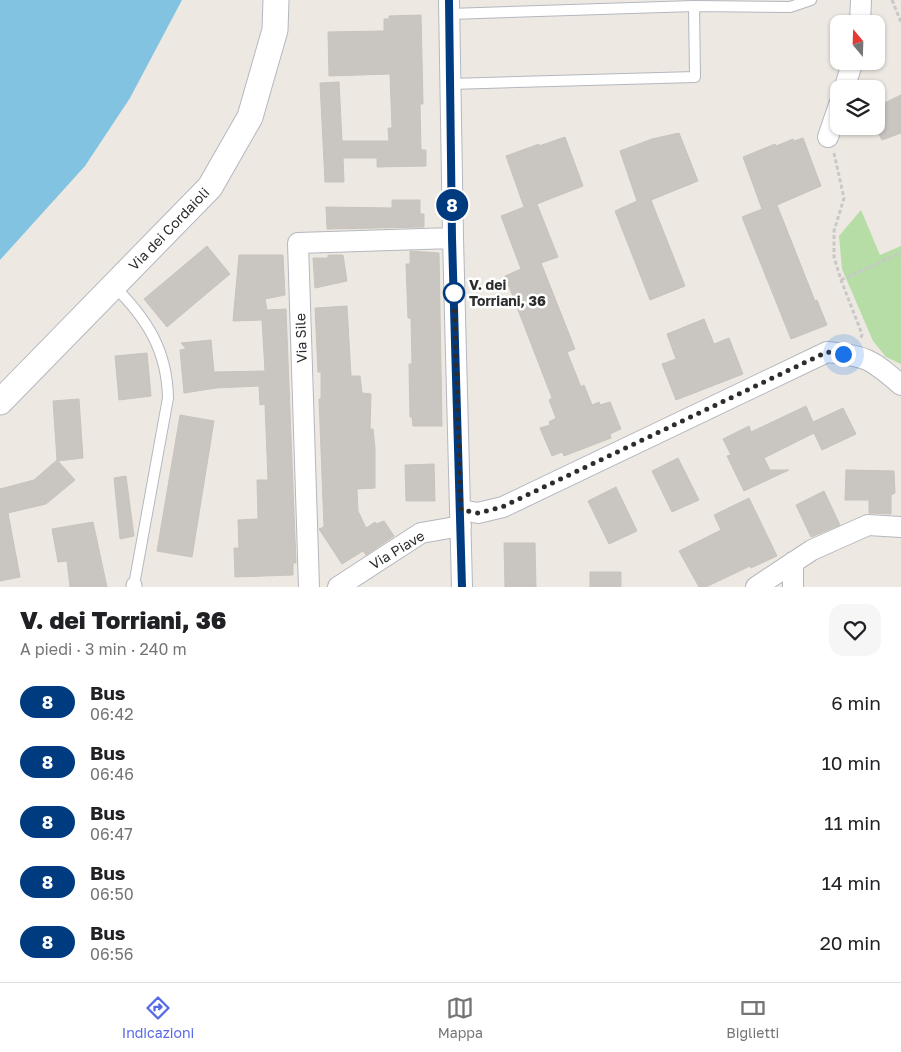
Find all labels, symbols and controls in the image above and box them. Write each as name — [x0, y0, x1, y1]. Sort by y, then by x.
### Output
north arrow — [830, 15, 885, 70]
map controls — [830, 15, 885, 135]
button: layers — [830, 80, 885, 135]
street label: Via dei Cordaioli — [125, 184, 212, 274]
line badge: 8 — [436, 189, 468, 221]
text: 8 — [446, 194, 458, 216]
place label: V. dei Torriani, 36 — [469, 276, 546, 309]
marker: V. dei Torriani, 36 — [443, 282, 465, 304]
street label: Via Sile — [291, 313, 310, 363]
your location — [831, 342, 856, 367]
street label: Via Piave — [366, 527, 427, 573]
button: heart — [829, 604, 881, 656]
text: V. dei Torriani, 36 — [20, 605, 226, 634]
text: A piedi · 3 min · 240 m — [20, 639, 187, 659]
text: Bus — [90, 681, 125, 704]
text: 8 — [42, 691, 53, 713]
text: 6 min — [831, 691, 881, 714]
text: 06:42 — [90, 704, 133, 724]
text: Bus — [90, 741, 125, 764]
text: 8 — [42, 751, 53, 773]
text: 10 min — [822, 751, 881, 774]
text: 06:46 — [90, 764, 134, 784]
text: Bus — [90, 801, 125, 824]
text: 8 — [42, 811, 53, 833]
text: 11 min — [824, 811, 881, 834]
text: 06:47 — [90, 824, 133, 844]
text: Bus — [90, 861, 125, 884]
text: 8 — [42, 871, 53, 893]
text: 14 min — [822, 871, 881, 894]
text: 06:50 — [90, 884, 134, 904]
text: Bus — [90, 921, 125, 944]
text: 8 — [42, 931, 53, 953]
text: 20 min — [820, 931, 881, 954]
text: 06:56 — [90, 944, 133, 964]
tab: Indicazioni — [122, 994, 194, 1041]
tab: Mappa — [438, 994, 483, 1041]
tab: Biglietti — [726, 994, 779, 1041]

